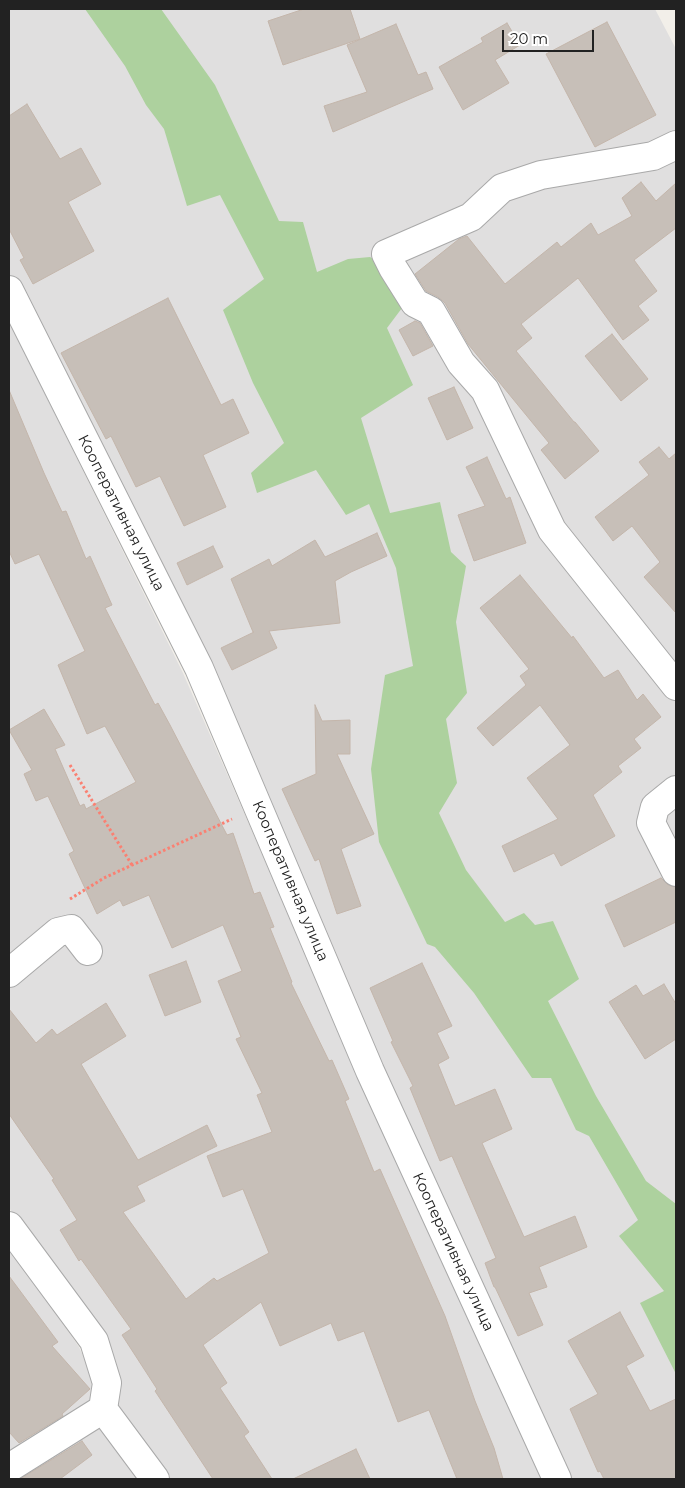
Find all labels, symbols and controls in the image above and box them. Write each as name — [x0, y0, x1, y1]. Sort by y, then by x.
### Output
scale bar — [505, 20, 598, 52]
text: 20 m — [510, 29, 548, 48]
street label: Кооперативная улица — [74, 432, 168, 594]
street label: Кооперативная улица — [248, 798, 332, 964]
street label: Кооперативная улица — [408, 1170, 498, 1334]

